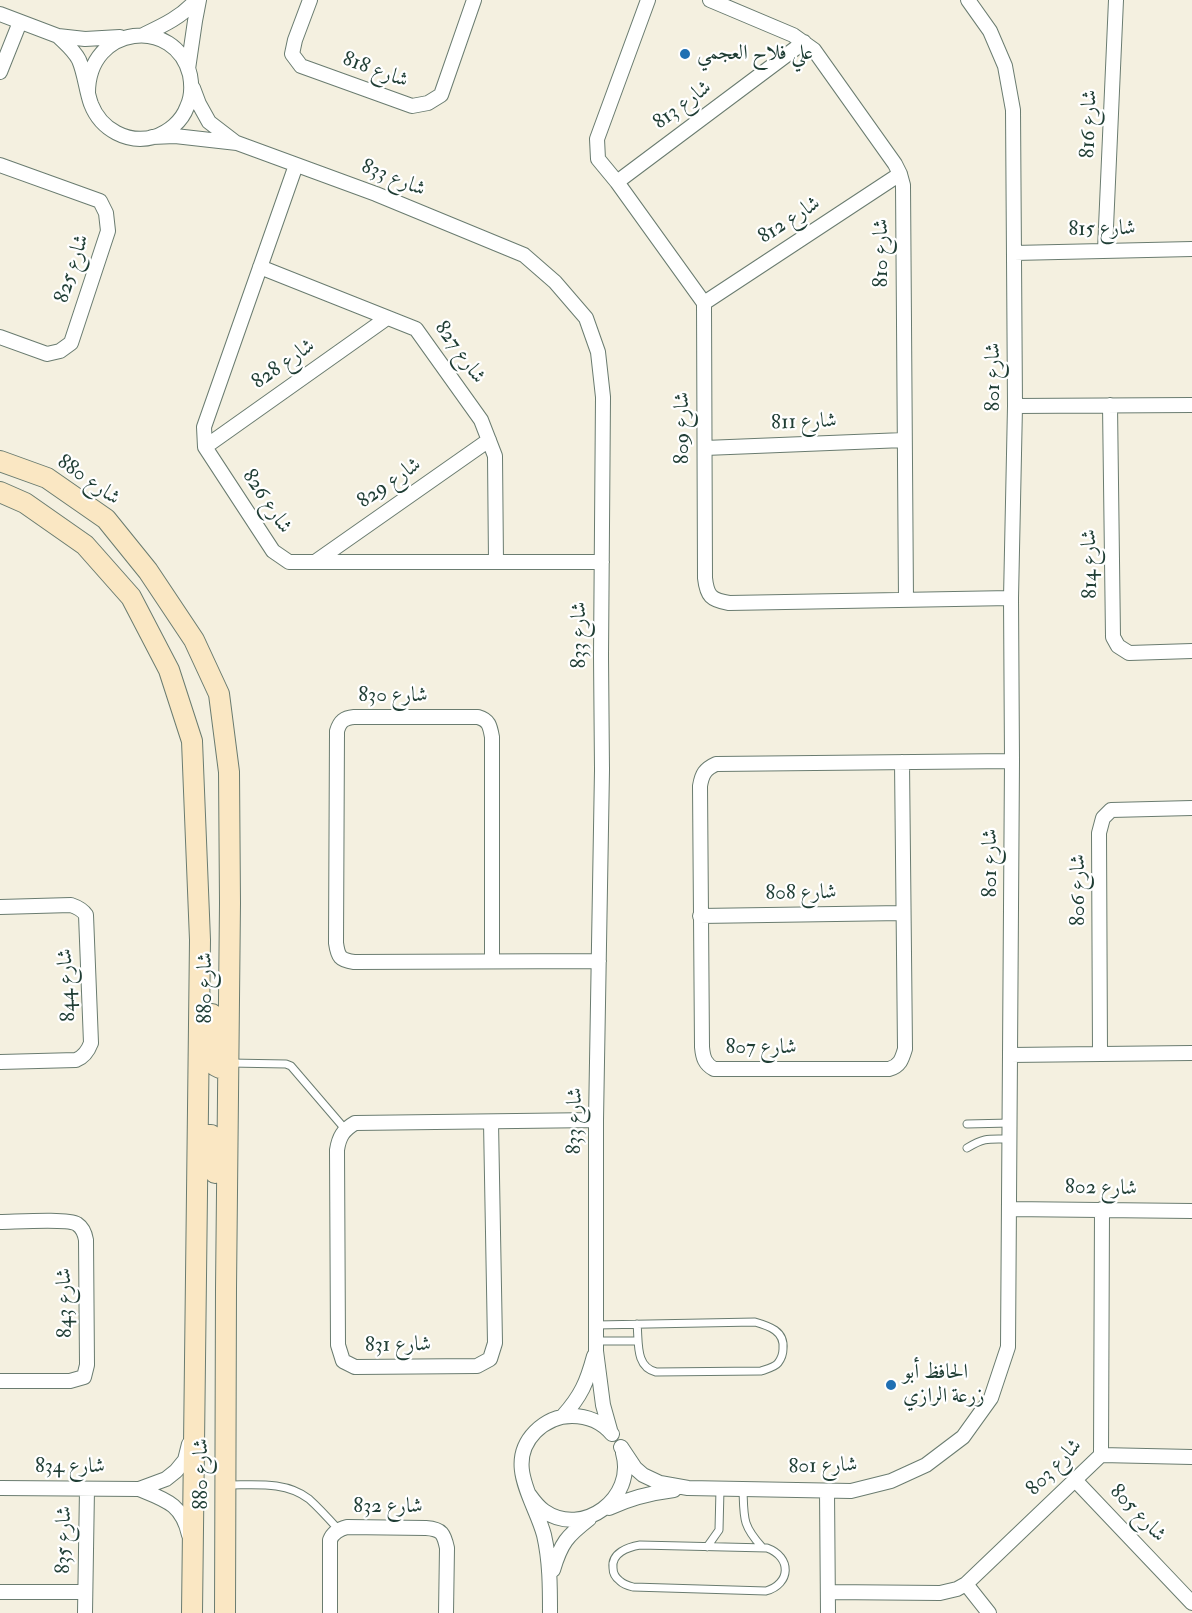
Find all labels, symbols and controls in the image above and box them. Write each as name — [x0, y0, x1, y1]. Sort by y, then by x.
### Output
place label: علي فلاح العجمي — [697, 41, 813, 67]
marker: علي فلاح العجمي — [678, 47, 692, 61]
street label: شارع 818 — [339, 48, 411, 94]
street label: شارع 813 — [649, 76, 717, 136]
street label: شارع 816 — [1076, 89, 1104, 159]
street label: شارع 833 — [357, 155, 429, 203]
street label: شارع 812 — [754, 192, 826, 250]
street label: شارع 815 — [1068, 217, 1136, 243]
street label: شارع 810 — [869, 219, 895, 287]
street label: شارع 825 — [50, 232, 96, 306]
street label: شارع 827 — [428, 317, 490, 389]
street label: شارع 828 — [248, 334, 320, 396]
street label: شارع 801 — [981, 343, 1007, 411]
street label: شارع 809 — [670, 392, 696, 464]
street label: شارع 811 — [771, 409, 837, 437]
street label: شارع 880 — [52, 450, 124, 512]
street label: شارع 829 — [353, 453, 427, 515]
street label: شارع 826 — [235, 465, 297, 539]
street label: شارع 814 — [1078, 529, 1104, 599]
street label: شارع 833 — [567, 602, 593, 668]
street label: شارع 830 — [358, 683, 428, 709]
street label: شارع 801 — [978, 829, 1004, 897]
street label: شارع 806 — [1066, 854, 1092, 926]
street label: شارع 808 — [765, 881, 837, 907]
street label: شارع 844 — [53, 948, 83, 1022]
street label: شارع 880 — [193, 952, 219, 1024]
street label: شارع 807 — [725, 1035, 797, 1061]
street label: شارع 833 — [563, 1087, 589, 1155]
street label: شارع 802 — [1065, 1176, 1137, 1202]
street label: شارع 843 — [53, 1268, 79, 1338]
street label: شارع 831 — [365, 1333, 431, 1359]
place label: الحافظ أبو زرعة الرازي — [903, 1360, 985, 1410]
marker: الحافظ أبو زرعة الرازي — [884, 1378, 898, 1392]
street label: شارع 803 — [1022, 1434, 1088, 1502]
street label: شارع 880 — [189, 1438, 215, 1510]
street label: شارع 801 — [788, 1453, 858, 1481]
street label: شارع 834 — [35, 1454, 105, 1480]
street label: شارع 805 — [1103, 1480, 1171, 1548]
street label: شارع 832 — [353, 1494, 423, 1520]
street label: شارع 835 — [52, 1506, 78, 1574]

